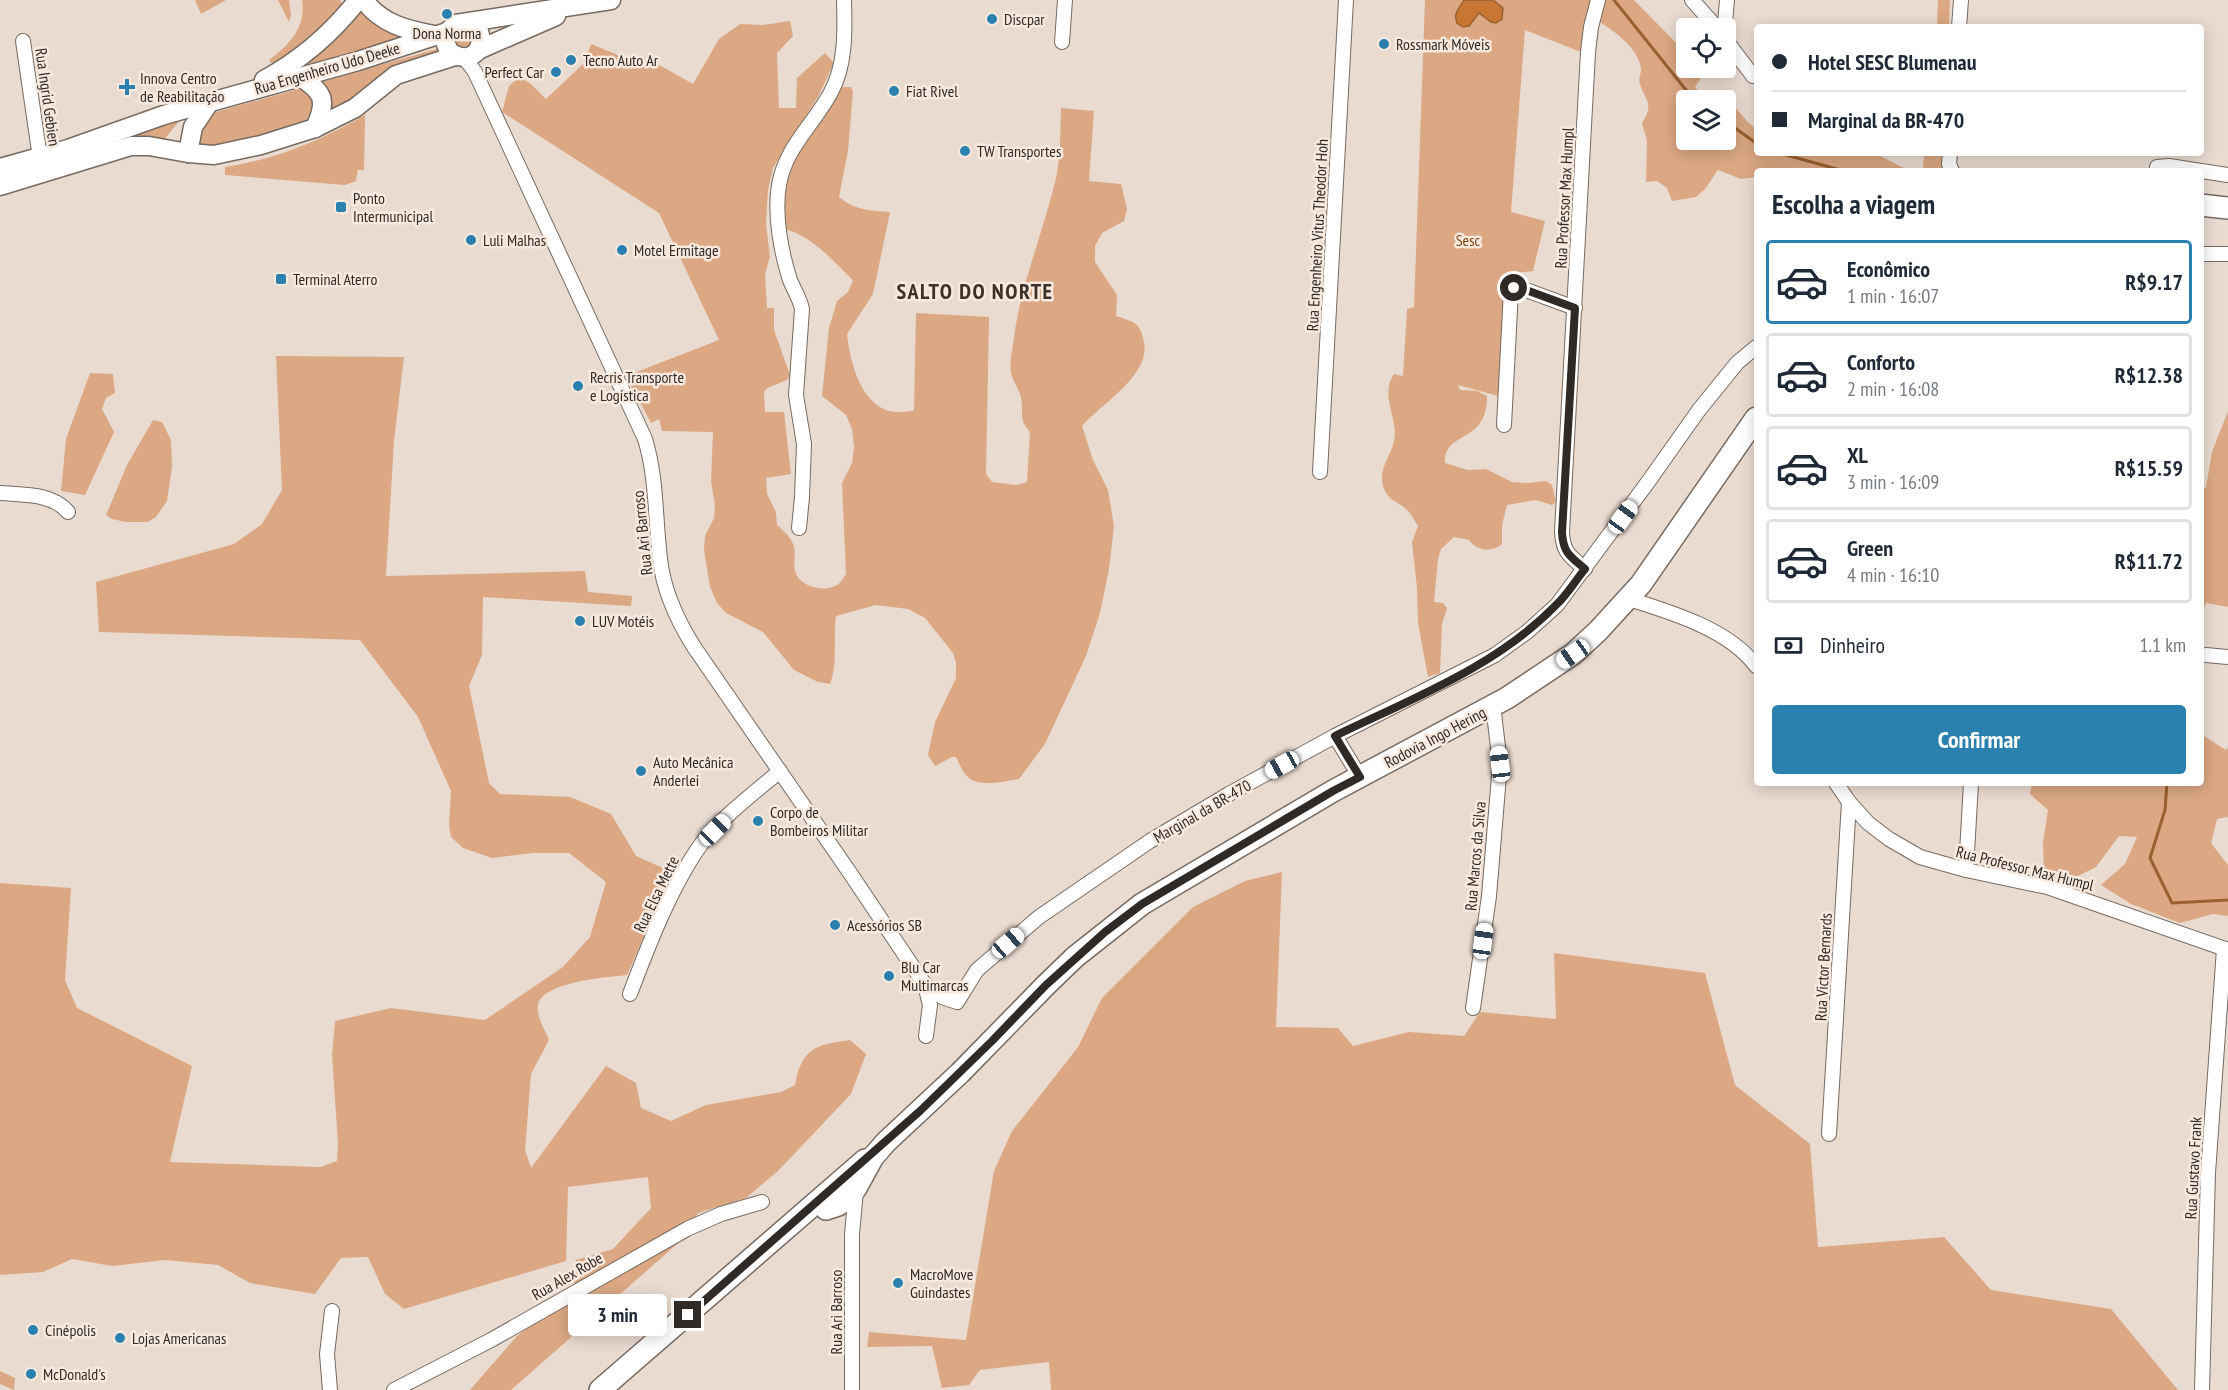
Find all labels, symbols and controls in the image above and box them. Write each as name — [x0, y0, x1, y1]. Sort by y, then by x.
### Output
marker: Dona Norma — [440, 7, 454, 21]
place label: Discpar — [1004, 9, 1045, 29]
marker: Discpar — [985, 12, 999, 26]
map controls — [1676, 18, 1736, 150]
button: locate — [1676, 18, 1736, 78]
place label: Dona Norma — [413, 23, 481, 43]
place label: Rossmark Móveis — [1396, 34, 1490, 54]
marker: Rossmark Móveis — [1377, 37, 1391, 51]
street label: Rua Engenheiro Udo Deeke — [252, 38, 402, 98]
street label: Rua Ingrid Gebien — [31, 47, 65, 147]
text: Hotel SESC Blumenau — [1808, 48, 1977, 76]
place label: Tecno Auto Ar — [583, 50, 659, 70]
marker: Tecno Auto Ar — [564, 53, 578, 67]
place label: Perfect Car — [484, 62, 545, 82]
marker: Perfect Car — [549, 65, 563, 79]
place label: Innova Centro de Reabilitação — [140, 68, 225, 106]
marker: Innova Centro de Reabilitação — [118, 78, 136, 96]
place label: Fiat Rivel — [906, 81, 958, 101]
marker: Fiat Rivel — [887, 84, 901, 98]
button: layers — [1676, 90, 1736, 150]
text: Marginal da BR-470 — [1808, 106, 1964, 134]
street label: Rua Professor Max Humpl — [1550, 127, 1578, 269]
street label: Rua Engenheiro Vitus Theodor Hoh — [1302, 138, 1332, 332]
place label: TW Transportes — [977, 141, 1061, 161]
marker: TW Transportes — [958, 144, 972, 158]
text: Escolha a viagem — [1772, 187, 1935, 221]
place label: Ponto Intermunicipal — [353, 188, 433, 226]
marker: Ponto Intermunicipal — [334, 200, 348, 214]
place label: Luli Malhas — [483, 230, 546, 250]
park label: Sesc — [1456, 230, 1481, 250]
marker: Luli Malhas — [464, 233, 478, 247]
place label: Motel Ermitage — [634, 240, 719, 260]
marker: Motel Ermitage — [615, 243, 629, 257]
icon: car — [1775, 255, 1829, 309]
text: Econômico — [1847, 255, 1930, 283]
text: R$9.17 — [2125, 268, 2183, 296]
place label: Terminal Aterro — [293, 269, 377, 289]
marker: Terminal Aterro — [274, 272, 288, 286]
route start — [1500, 274, 1527, 301]
district label: SALTO DO NORTE — [896, 277, 1054, 305]
text: 1 min · 16:07 — [1847, 283, 1939, 309]
icon: car — [1775, 348, 1829, 402]
text: Conforto — [1847, 348, 1915, 376]
text: R$12.38 — [2115, 361, 2183, 389]
place label: Recris Transporte e Logística — [590, 367, 684, 405]
text: 2 min · 16:08 — [1847, 376, 1939, 402]
marker: Recris Transporte e Logística — [571, 379, 585, 393]
icon: car — [1775, 441, 1829, 495]
text: XL — [1847, 441, 1868, 469]
text: R$15.59 — [2115, 454, 2183, 482]
text: 3 min · 16:09 — [1847, 469, 1939, 495]
street label: Rua Ari Barroso — [628, 490, 656, 576]
car — [1605, 497, 1641, 537]
icon: car — [1775, 534, 1829, 588]
text: Green — [1847, 534, 1893, 562]
text: R$11.72 — [2115, 547, 2183, 575]
text: 4 min · 16:10 — [1847, 562, 1939, 588]
place label: LUV Motéis — [592, 611, 654, 631]
marker: LUV Motéis — [573, 614, 587, 628]
icon: cash — [1772, 629, 1805, 662]
text: Dinheiro — [1820, 631, 1885, 659]
text: 1.1 km — [2139, 632, 2186, 658]
car — [1553, 636, 1593, 672]
street label: Rodovia Ingo Hering — [1381, 702, 1489, 772]
button: Confirmar — [1772, 705, 2186, 774]
car — [1489, 745, 1511, 783]
car — [1262, 748, 1302, 782]
place label: Auto Mecânica Anderlei — [653, 752, 733, 790]
marker: Auto Mecânica Anderlei — [634, 764, 648, 778]
street label: Marginal da BR-470 — [1150, 775, 1254, 847]
street label: Rua Marcos da Silva — [1460, 800, 1490, 912]
place label: Corpo de Bombeiros Militar — [770, 802, 869, 840]
car — [696, 811, 734, 849]
marker: Corpo de Bombeiros Militar — [751, 814, 765, 828]
street label: Rua Professor Max Humpl — [1954, 841, 2096, 895]
street label: Rua Elsa Mette — [629, 853, 683, 935]
street label: Rua Victor Bernards — [1810, 912, 1836, 1022]
place label: Acessórios SB — [847, 915, 922, 935]
marker: Acessórios SB — [828, 918, 842, 932]
car — [1472, 922, 1494, 960]
car — [989, 924, 1027, 962]
place label: Blu Car Multimarcas — [901, 957, 968, 995]
marker: Blu Car Multimarcas — [882, 969, 896, 983]
street label: Rua Gustavo Frank — [2180, 1115, 2206, 1220]
street label: Rua Alex Robe — [528, 1248, 606, 1304]
place label: MacroMove Guindastes — [910, 1264, 973, 1302]
street label: Rua Ari Barroso — [826, 1270, 846, 1354]
marker: MacroMove Guindastes — [891, 1276, 905, 1290]
callout: 3 min — [568, 1294, 667, 1336]
route end — [674, 1301, 701, 1328]
text: 3 min — [597, 1302, 638, 1328]
place label: Cinépolis — [45, 1320, 96, 1340]
marker: Cinépolis — [26, 1323, 40, 1337]
place label: Lojas Americanas — [132, 1328, 226, 1348]
marker: Lojas Americanas — [113, 1331, 127, 1345]
place label: McDonald's — [43, 1364, 106, 1384]
marker: McDonald's — [24, 1367, 38, 1381]

